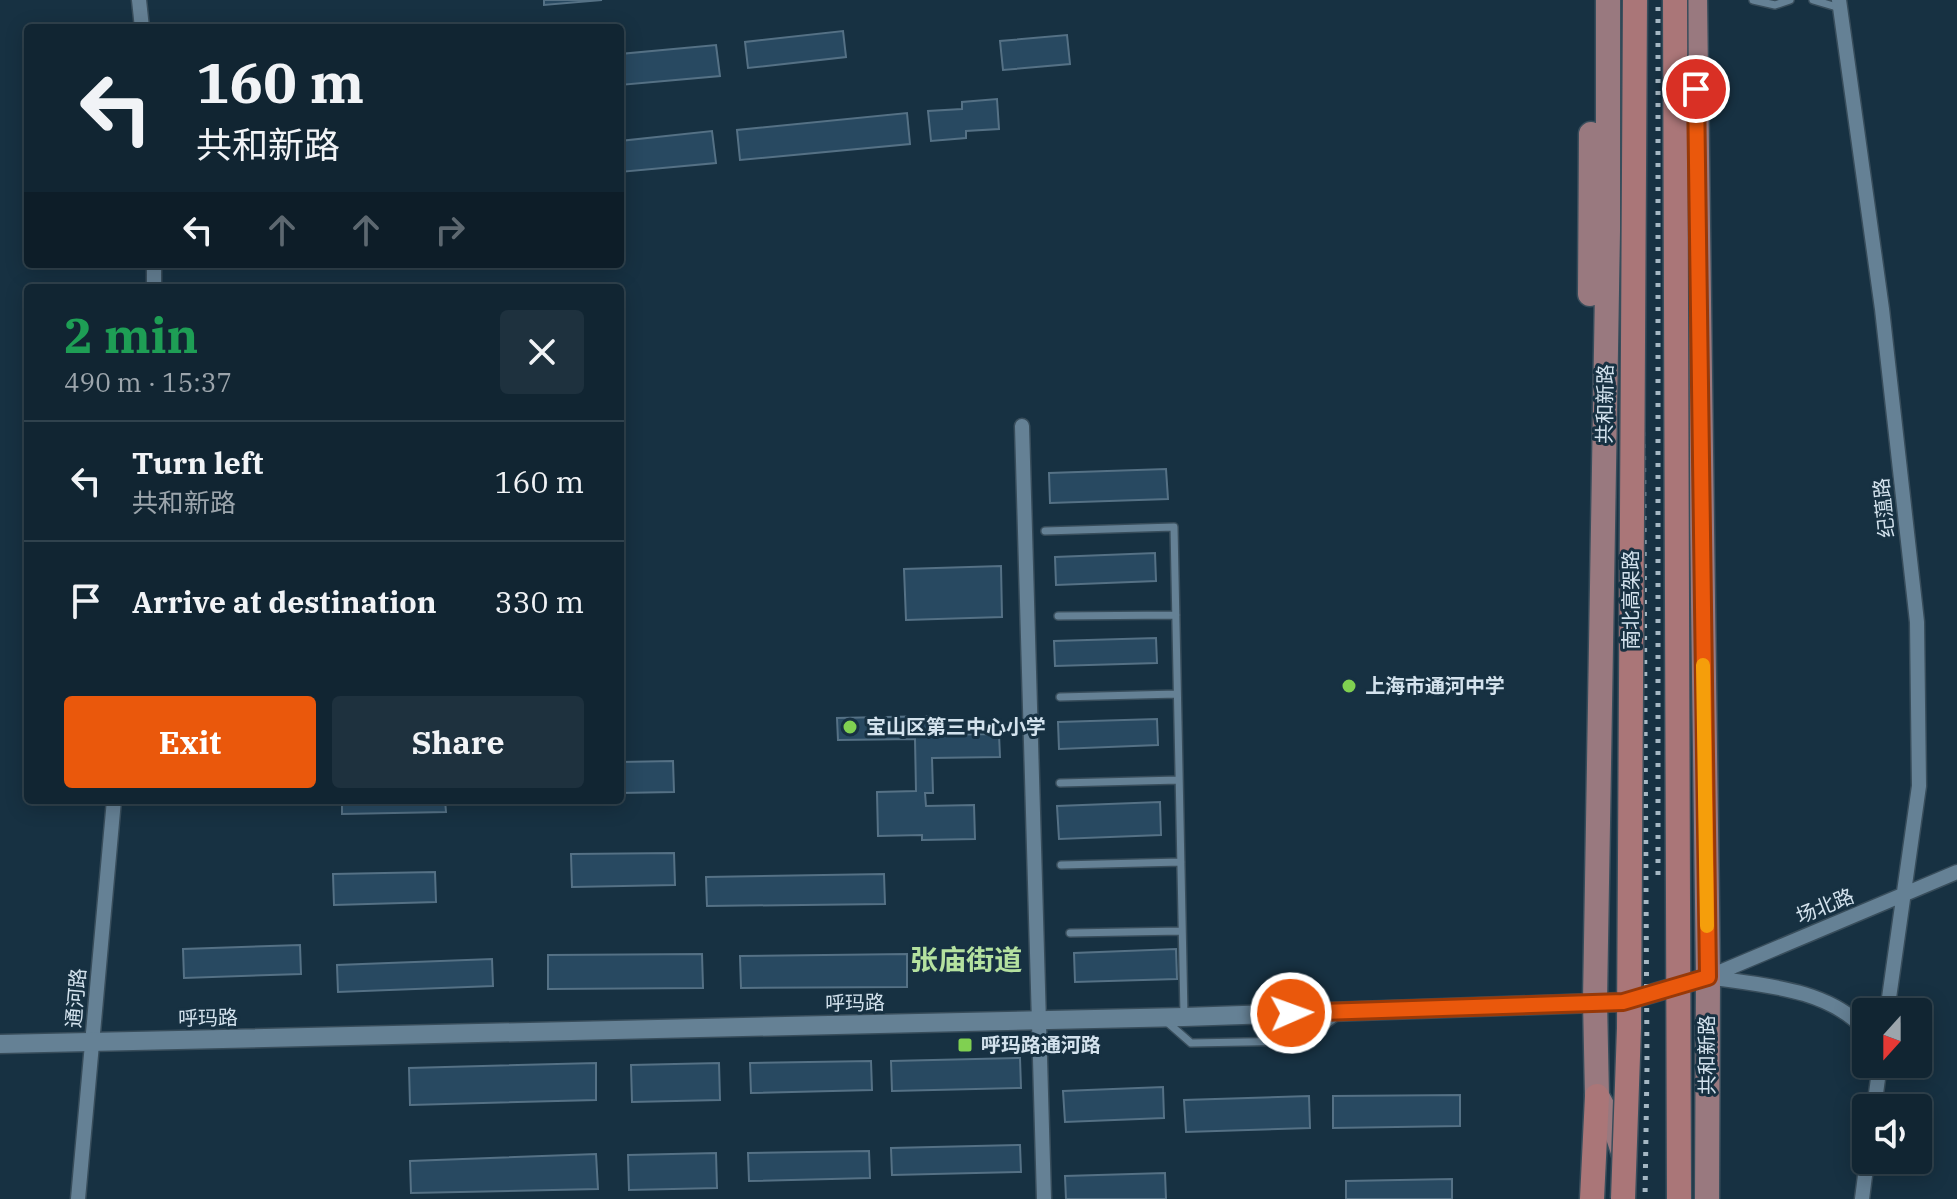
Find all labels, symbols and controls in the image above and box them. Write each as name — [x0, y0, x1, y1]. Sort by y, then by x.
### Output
text: 160 m — [196, 46, 364, 118]
pin — [1662, 55, 1730, 123]
icon: left — [64, 56, 168, 160]
icon: arrive — [1674, 67, 1718, 111]
text: 共和新路 — [196, 121, 340, 168]
icon: left — [176, 208, 220, 252]
icon: ahead — [260, 208, 304, 252]
icon: ahead — [344, 208, 388, 252]
icon: right — [428, 208, 472, 252]
text: 2 min — [64, 304, 198, 366]
button: close — [500, 310, 584, 394]
street label: 共和新路 — [1590, 364, 1619, 444]
text: 490 m · 15:37 — [64, 365, 232, 399]
text: Turn left — [132, 443, 264, 482]
icon: left — [64, 459, 108, 503]
text: 160 m — [494, 462, 584, 501]
street label: 纪蕰路 — [1867, 477, 1900, 539]
text: 共和新路 — [132, 485, 236, 519]
street label: 南北高架路 — [1617, 550, 1644, 650]
icon: arrive — [64, 579, 108, 623]
text: Arrive at destination — [132, 582, 437, 621]
text: 330 m — [494, 582, 584, 621]
place label: 上海市通河中学 — [1365, 672, 1505, 699]
marker: 上海市通河中学 — [1340, 677, 1358, 695]
button: Exit — [64, 696, 316, 788]
button: Share — [332, 696, 584, 788]
place label: 宝山区第三中心小学 — [866, 713, 1046, 740]
marker: 宝山区第三中心小学 — [841, 718, 859, 736]
street label: 场北路 — [1792, 882, 1858, 929]
district label: 张庙街道 — [910, 941, 1022, 978]
street label: 通河路 — [59, 967, 92, 1029]
position arrow — [1249, 971, 1333, 1055]
street label: 呼玛路 — [825, 988, 885, 1017]
north arrow — [1852, 998, 1932, 1078]
map controls — [1852, 998, 1932, 1174]
street label: 呼玛路 — [178, 1003, 238, 1032]
street label: 共和新路 — [1693, 1015, 1720, 1095]
place label: 呼玛路通河路 — [981, 1031, 1101, 1058]
marker: 呼玛路通河路 — [956, 1036, 974, 1054]
button: sound — [1852, 1094, 1932, 1174]

